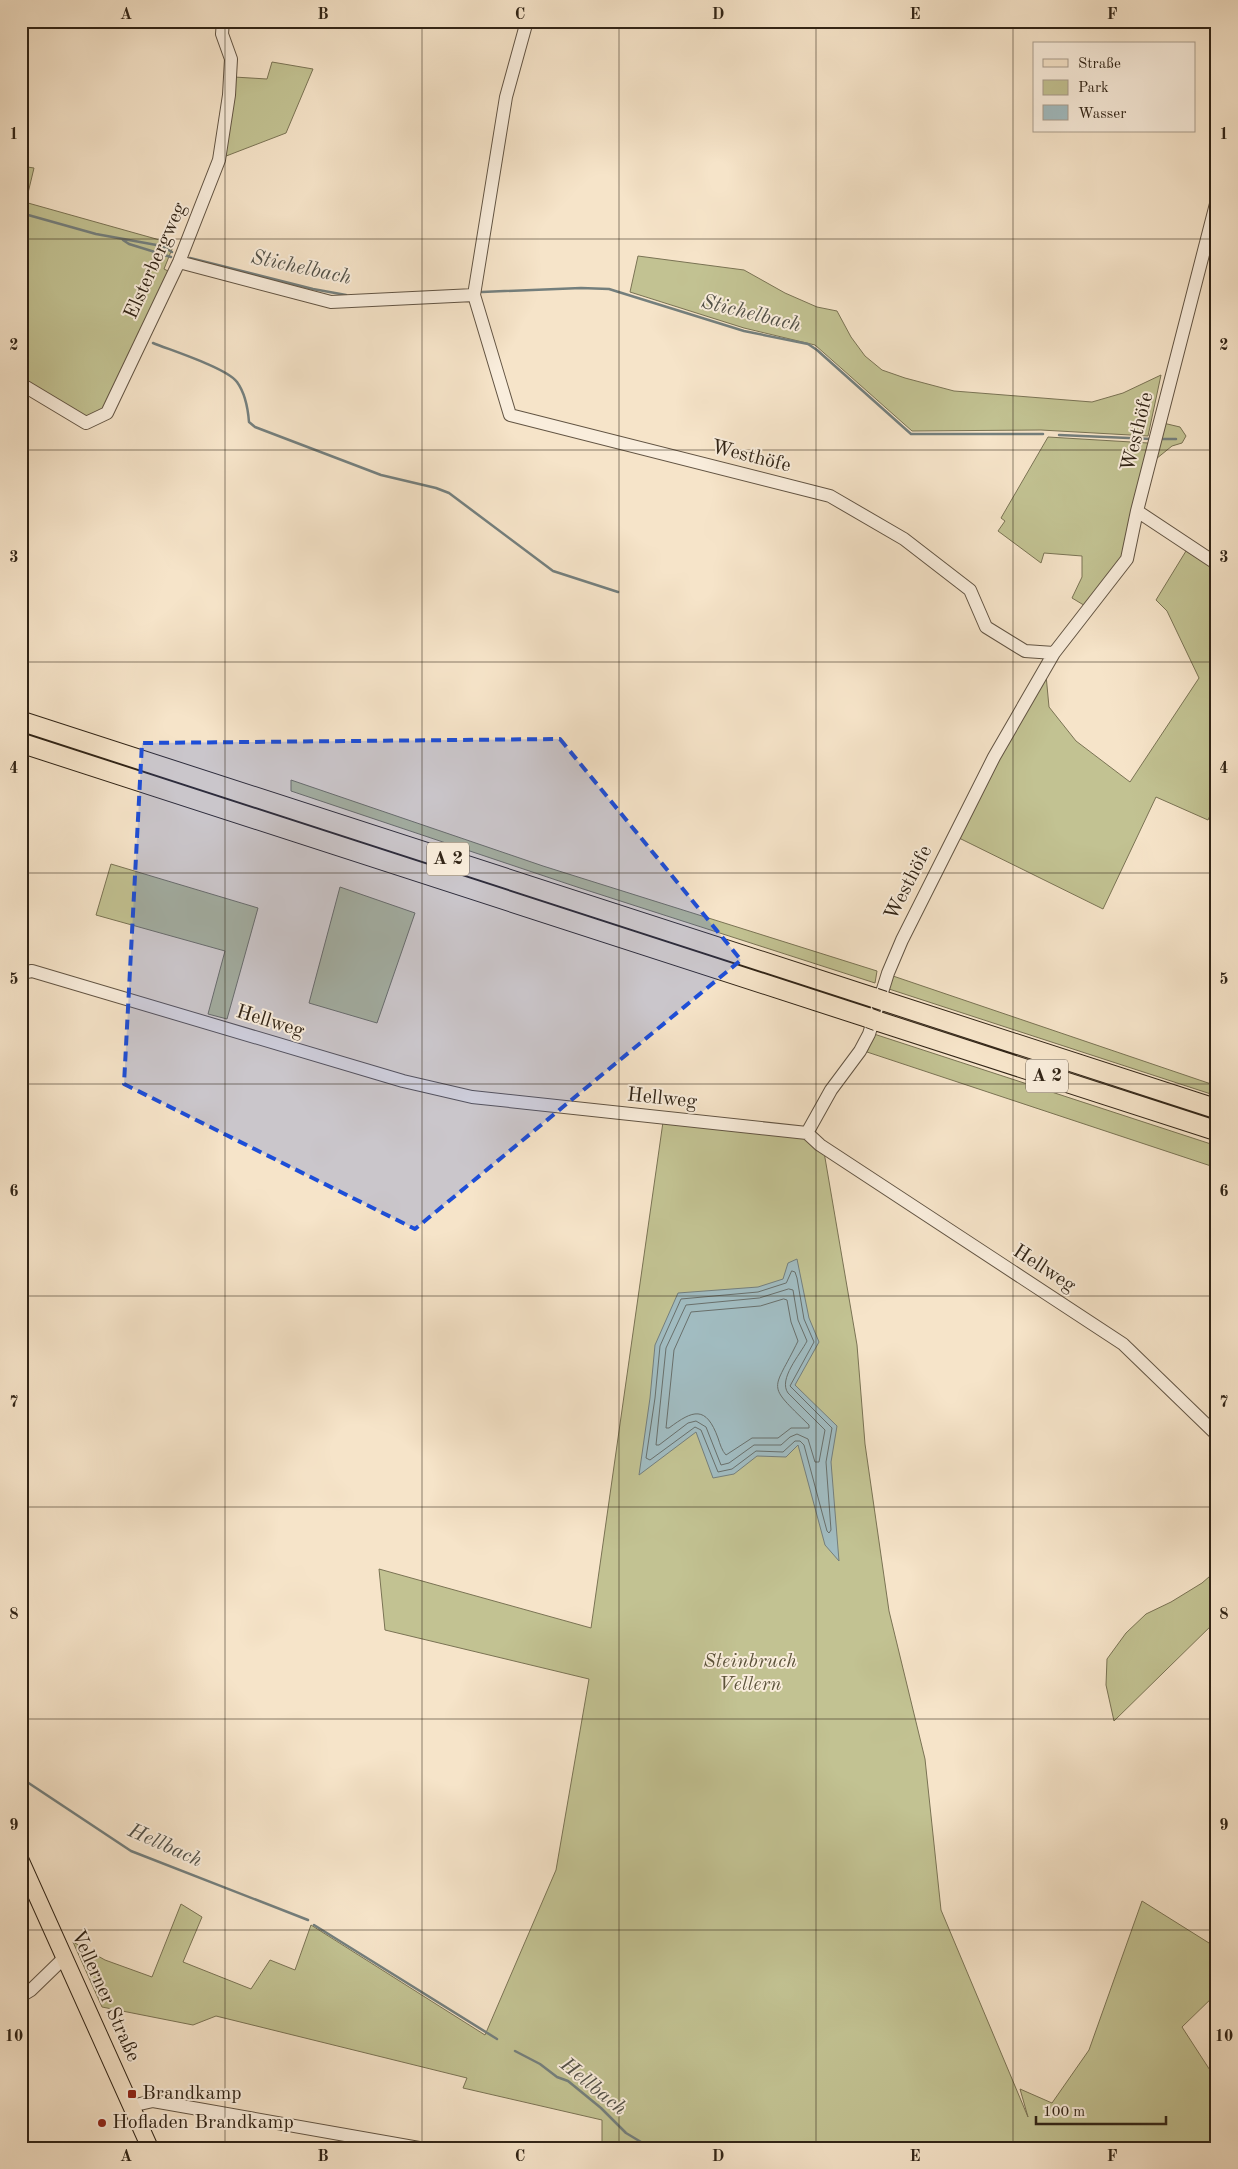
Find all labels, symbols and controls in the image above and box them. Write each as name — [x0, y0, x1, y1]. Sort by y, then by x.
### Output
text: A — [120, 7, 132, 23]
text: B — [317, 7, 329, 23]
text: C — [515, 7, 525, 23]
text: D — [712, 7, 724, 23]
text: E — [909, 7, 921, 23]
text: F — [1107, 7, 1118, 23]
legend — [1033, 42, 1196, 132]
text: Straße — [1078, 57, 1121, 72]
text: Park — [1078, 81, 1109, 96]
text: Wasser — [1078, 107, 1126, 122]
text: 1 — [9, 127, 19, 143]
text: 1 — [1219, 127, 1229, 143]
street label: Elsterbergweg — [121, 200, 191, 322]
water label: Stichelbach — [249, 247, 353, 289]
water label: Stichelbach — [699, 291, 803, 337]
text: 2 — [9, 338, 19, 354]
text: 2 — [1219, 338, 1229, 354]
street label: Westhöfe — [1119, 390, 1157, 474]
street label: Westhöfe — [709, 438, 793, 476]
text: 3 — [9, 550, 19, 566]
text: 3 — [1219, 550, 1229, 566]
text: 4 — [9, 761, 19, 777]
text: 4 — [1219, 761, 1229, 777]
road number: A 2 — [427, 842, 469, 876]
street label: Westhöfe — [882, 842, 936, 924]
text: 5 — [9, 972, 19, 988]
text: 5 — [1219, 972, 1229, 988]
street label: Hellweg — [233, 1002, 307, 1042]
road number: A 2 — [1026, 1060, 1068, 1092]
street label: Hellweg — [626, 1085, 698, 1113]
text: 6 — [9, 1184, 19, 1200]
text: 6 — [1219, 1184, 1229, 1200]
street label: Hellweg — [1009, 1241, 1079, 1297]
text: 7 — [9, 1395, 19, 1411]
text: 7 — [1219, 1395, 1229, 1411]
text: 8 — [9, 1607, 19, 1623]
text: 8 — [1219, 1607, 1229, 1623]
park label: Steinbruch Vellern — [703, 1652, 797, 1695]
text: 9 — [9, 1818, 19, 1834]
text: 9 — [1219, 1818, 1229, 1834]
water label: Hellbach — [124, 1820, 205, 1872]
street label: Vellerner Straße — [67, 1927, 143, 2065]
text: 10 — [5, 2029, 23, 2045]
text: 10 — [1215, 2029, 1233, 2045]
water label: Hellbach — [555, 2053, 630, 2120]
place label: Brandkamp — [142, 2084, 242, 2104]
marker: Brandkamp — [126, 2088, 138, 2100]
scale bar — [1036, 2094, 1166, 2126]
text: 100 m — [1043, 2105, 1085, 2120]
place label: Hofladen Brandkamp — [112, 2113, 294, 2133]
marker: Hofladen Brandkamp — [96, 2117, 108, 2129]
text: A — [120, 2149, 132, 2165]
text: B — [317, 2149, 329, 2165]
text: C — [515, 2149, 525, 2165]
text: D — [712, 2149, 724, 2165]
text: E — [909, 2149, 921, 2165]
text: F — [1107, 2149, 1118, 2165]

